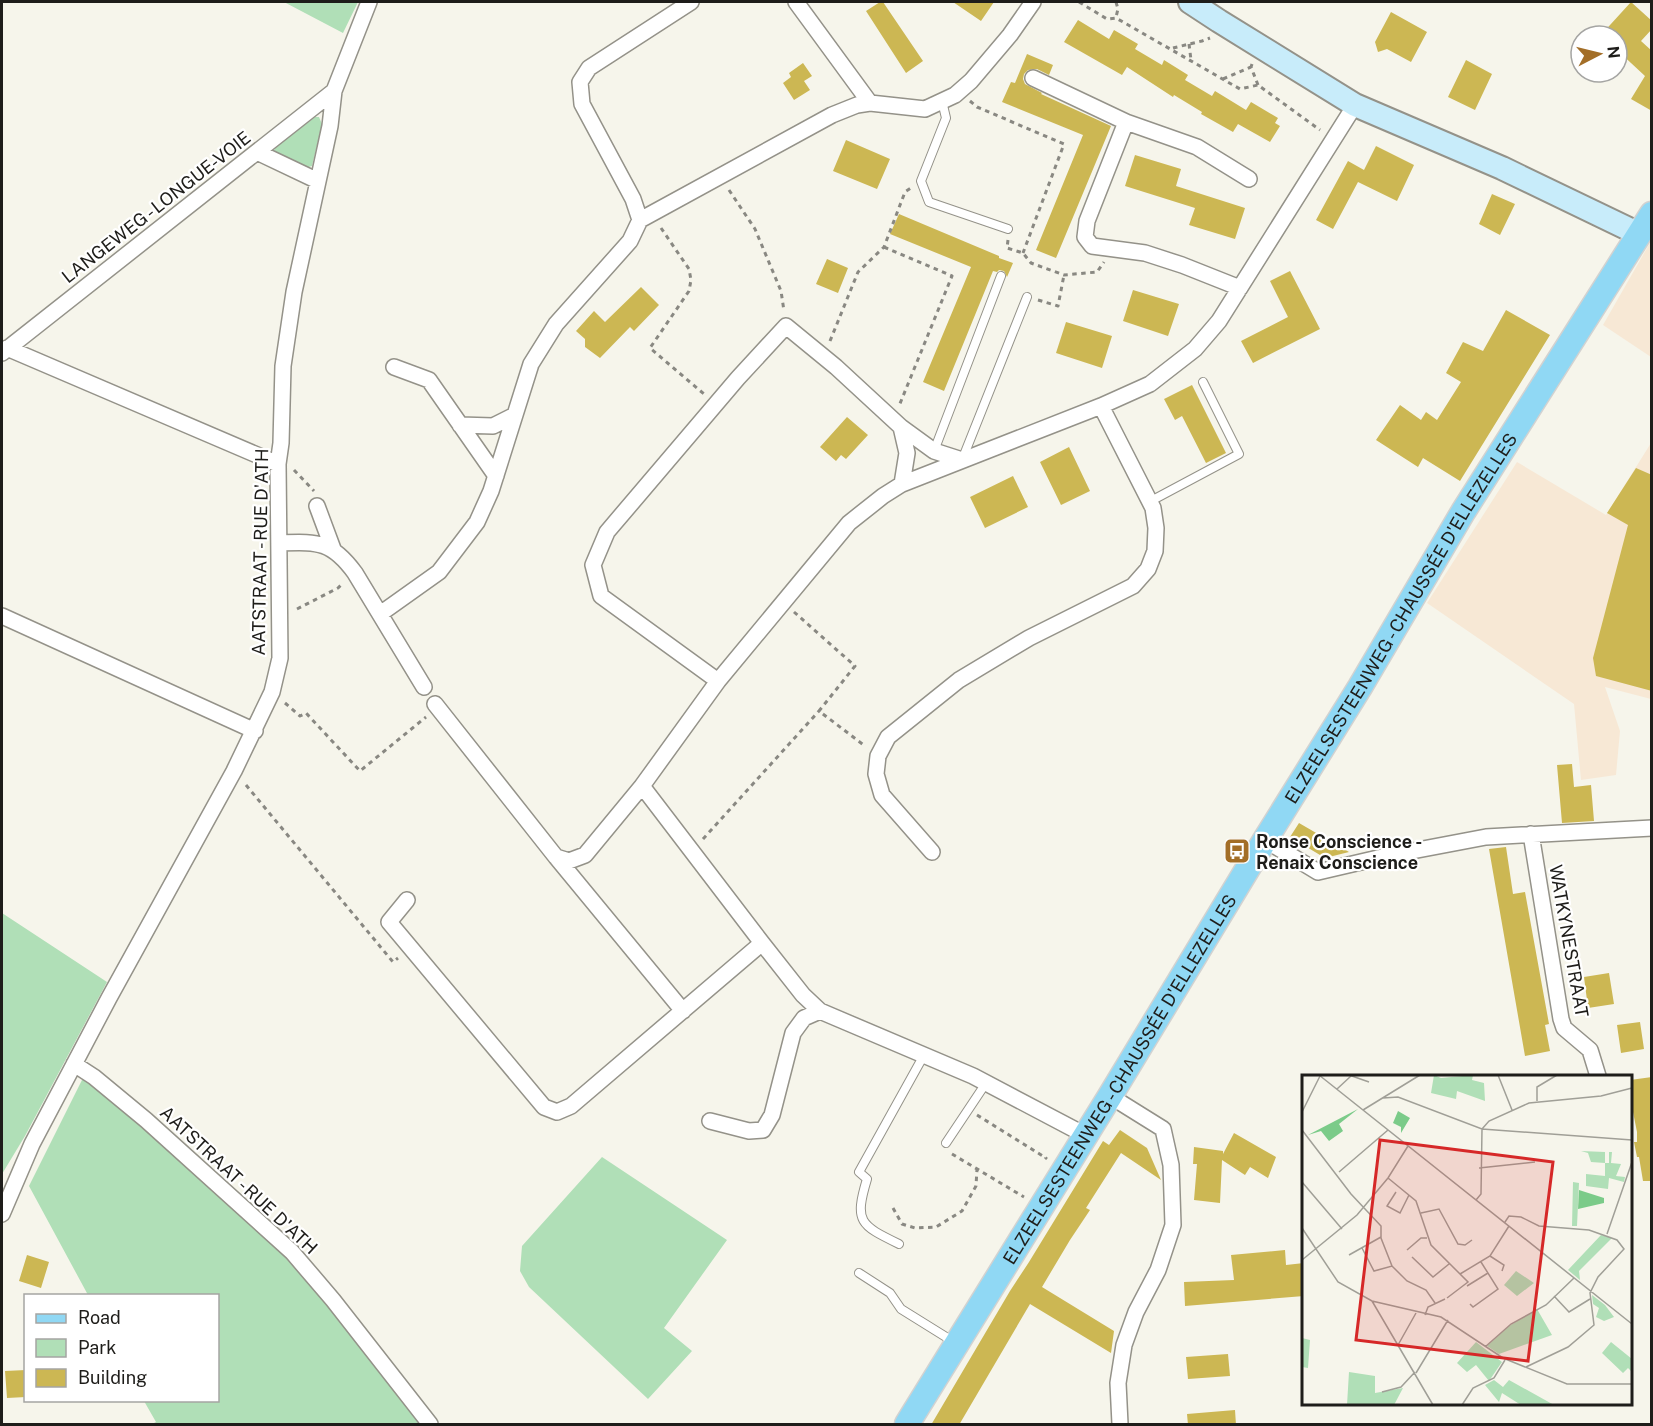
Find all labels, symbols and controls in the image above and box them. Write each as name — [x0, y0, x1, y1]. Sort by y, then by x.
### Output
north arrow — [1569, 24, 1629, 84]
text: N — [1603, 45, 1624, 60]
street label: LANGEWEG - LONGUE-VOIE — [57, 127, 255, 287]
street label: ELZEELSESTEENWEG - CHAUSSÉE D'ELLEZELLES — [1280, 429, 1521, 807]
street label: AATSTRAAT - RUE D'ATH — [248, 448, 272, 656]
place label: Ronse Conscience - Renaix Conscience — [1256, 831, 1422, 873]
bus stop icon: Ronse Conscience - Renaix Conscience — [1222, 836, 1252, 866]
street label: WATKYNESTRAAT — [1545, 863, 1593, 1019]
street label: ELZEELSESTEENWEG - CHAUSSÉE D'ELLEZELLES — [998, 890, 1240, 1268]
inset map — [1302, 1075, 1632, 1405]
street label: AATSTRAAT - RUE D'ATH — [156, 1102, 322, 1258]
legend — [24, 1294, 219, 1402]
text: Road — [78, 1307, 121, 1328]
text: Park — [78, 1337, 116, 1358]
text: Building — [78, 1367, 147, 1388]

